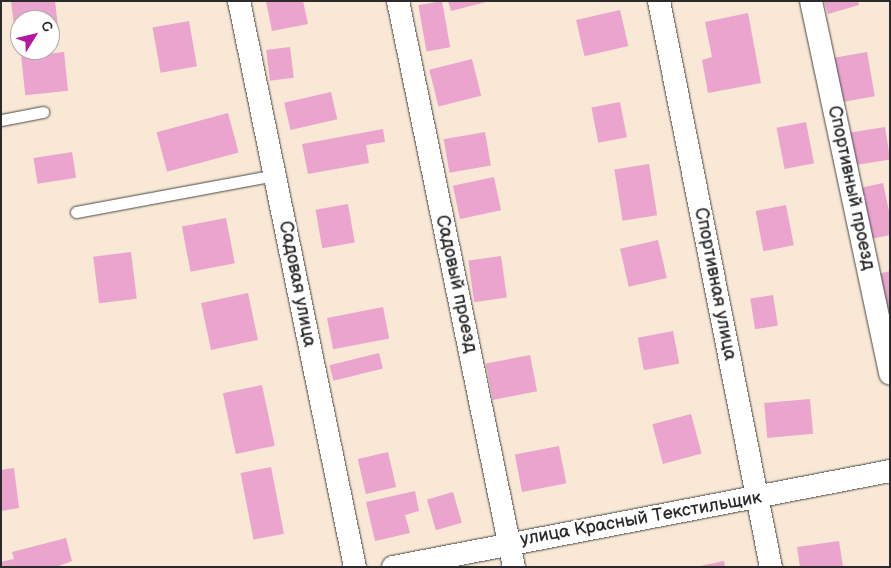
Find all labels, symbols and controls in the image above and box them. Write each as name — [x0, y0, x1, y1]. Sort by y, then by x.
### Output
north arrow — [10, 10, 60, 60]
text: С — [37, 18, 56, 35]
street label: Спортивный проезд — [823, 104, 879, 272]
street label: Спортивная улица — [690, 206, 740, 362]
street label: Садовый проезд — [431, 213, 481, 355]
street label: Садовая улица — [274, 219, 320, 349]
street label: улица Красный Текстильщик — [519, 487, 763, 551]

